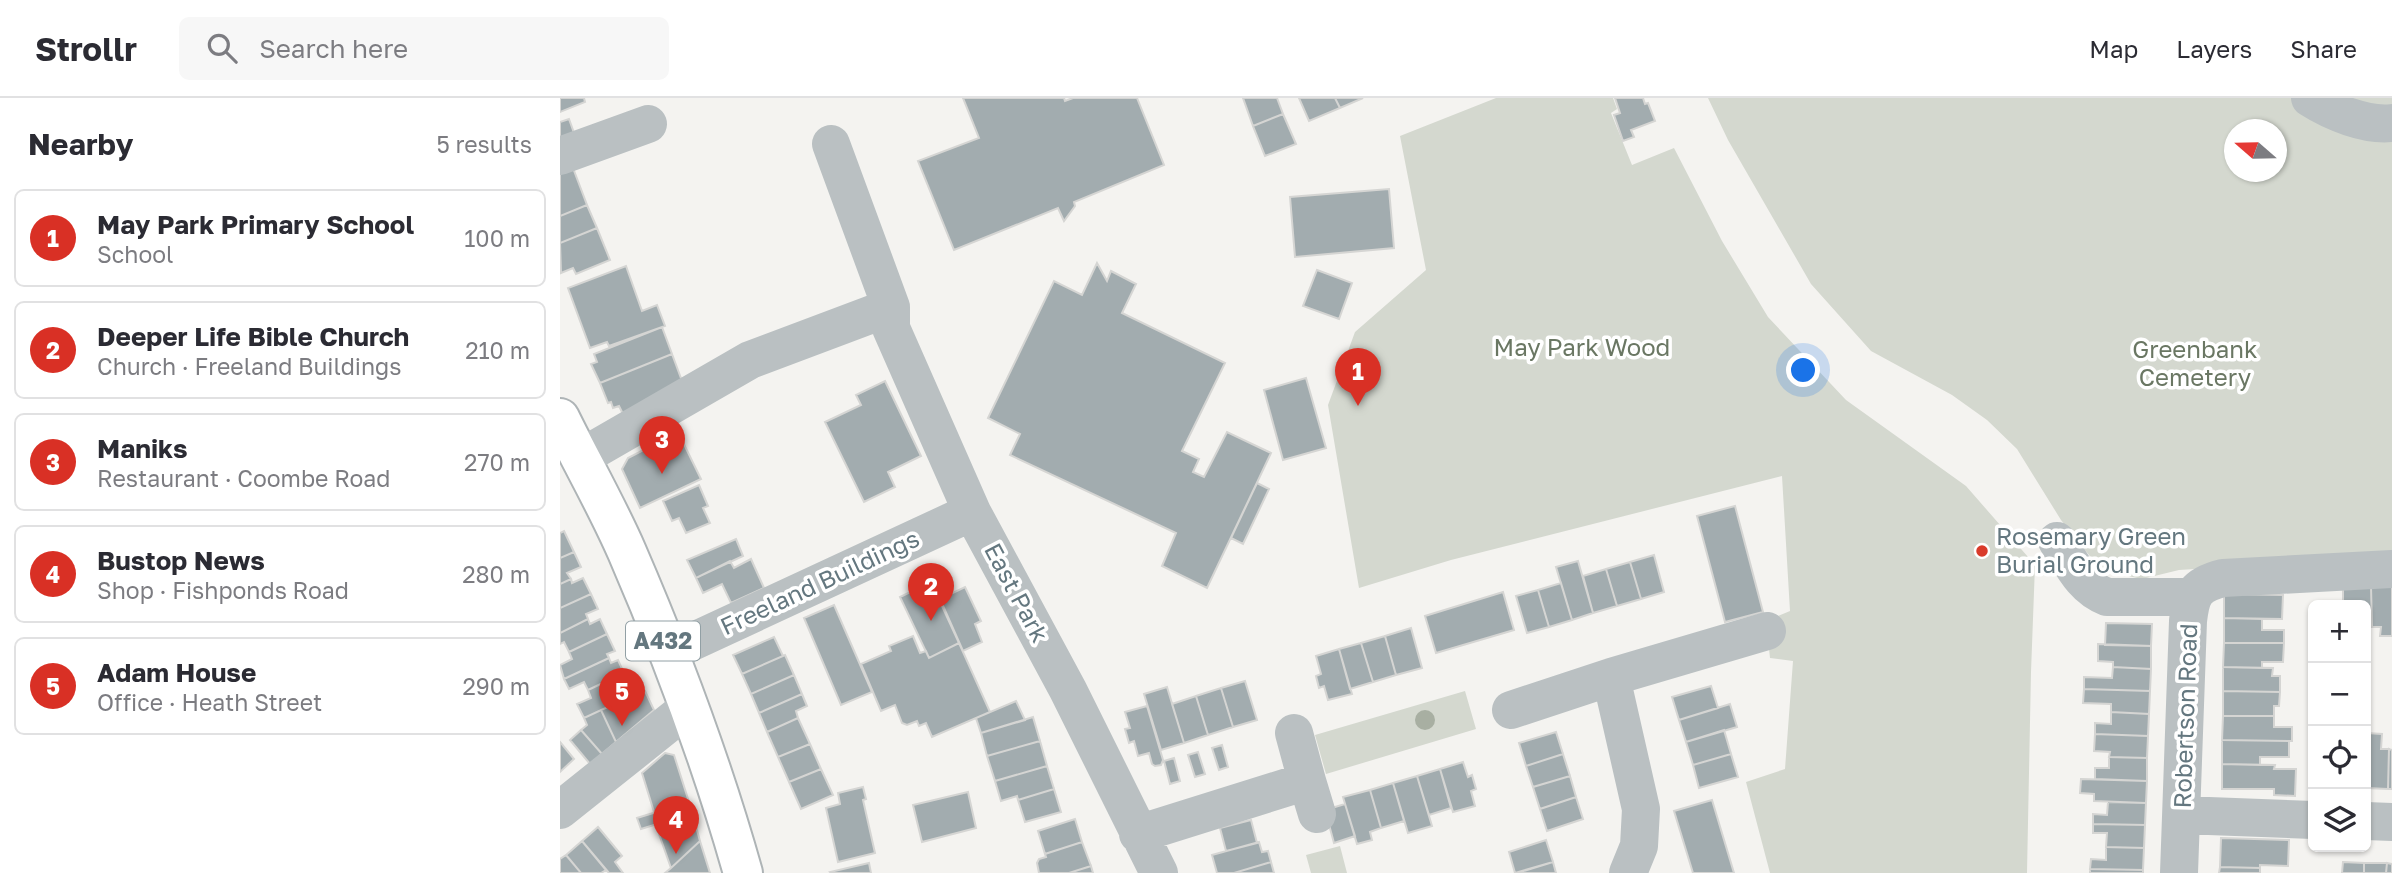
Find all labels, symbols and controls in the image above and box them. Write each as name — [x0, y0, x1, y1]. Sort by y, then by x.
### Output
search box — [179, 17, 669, 80]
text: Strollr — [35, 29, 137, 68]
icon: search — [203, 29, 241, 67]
text: Search here — [259, 33, 408, 64]
text: Map — [2089, 34, 2138, 63]
text: Layers — [2176, 34, 2252, 63]
text: Share — [2290, 34, 2357, 63]
north arrow — [2224, 119, 2287, 182]
text: Nearby — [28, 126, 133, 162]
text: 5 results — [436, 130, 532, 158]
text: May Park Primary School — [97, 209, 414, 240]
text: 1 — [47, 224, 59, 252]
text: 100 m — [464, 224, 530, 252]
text: School — [97, 240, 173, 268]
text: Deeper Life Bible Church — [97, 321, 409, 352]
park label: May Park Wood — [1494, 332, 1670, 361]
park label: Greenbank Cemetery — [2132, 334, 2258, 391]
text: 2 — [46, 336, 60, 364]
text: 210 m — [465, 336, 530, 364]
pin: 1 — [1335, 348, 1381, 406]
text: Church · Freeland Buildings — [97, 352, 401, 380]
your location — [1786, 353, 1820, 387]
pin: 3 — [639, 416, 685, 474]
text: Maniks — [97, 433, 188, 464]
text: 3 — [46, 448, 60, 476]
text: 270 m — [464, 448, 530, 476]
text: Restaurant · Coombe Road — [97, 464, 390, 492]
place label: Rosemary Green Burial Ground — [1996, 521, 2186, 578]
street label: Freeland Buildings — [715, 523, 923, 640]
street label: East Park — [979, 538, 1056, 647]
marker: Rosemary Green Burial Ground — [1974, 543, 1990, 559]
text: Bustop News — [97, 545, 265, 576]
text: 4 — [46, 560, 60, 588]
text: 280 m — [462, 560, 530, 588]
pin: 2 — [908, 563, 954, 621]
text: Shop · Fishponds Road — [97, 576, 349, 604]
map controls — [2308, 600, 2371, 852]
button: + — [2308, 600, 2371, 663]
road number: A432 — [626, 622, 700, 660]
street label: Robertson Road — [2167, 623, 2202, 809]
text: Adam House — [97, 657, 256, 688]
button: − — [2308, 663, 2371, 726]
pin: 5 — [599, 668, 645, 726]
text: 5 — [46, 672, 60, 700]
text: 290 m — [462, 672, 530, 700]
text: Office · Heath Street — [97, 688, 322, 716]
button: locate — [2308, 726, 2371, 789]
button: layers — [2308, 789, 2371, 852]
pin: 4 — [653, 796, 699, 854]

